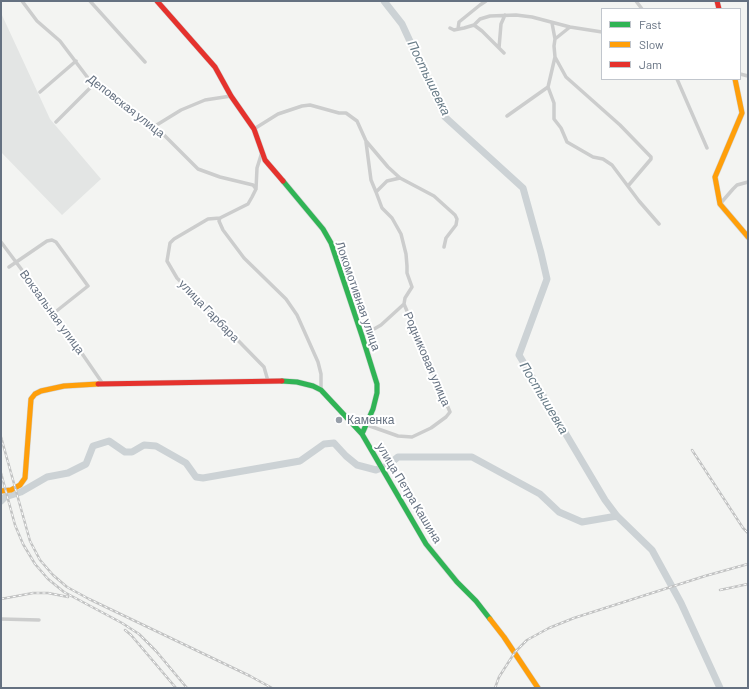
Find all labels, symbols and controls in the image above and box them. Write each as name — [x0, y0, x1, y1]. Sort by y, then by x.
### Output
legend — [601, 8, 741, 80]
text: Fast — [639, 17, 662, 31]
text: Slow — [639, 37, 664, 51]
water label: Постышевка — [404, 38, 454, 118]
text: Jam — [639, 57, 662, 71]
street label: Деповская улица — [84, 71, 168, 141]
street label: Локомотивная улица — [332, 239, 384, 353]
street label: Вокзальная улица — [17, 267, 87, 357]
street label: улица Гарбара — [176, 277, 242, 345]
street label: Родниковая улица — [401, 310, 453, 408]
water label: Постышевка — [516, 359, 572, 437]
place label: Каменка — [347, 413, 394, 427]
marker: Каменка — [334, 415, 344, 425]
street label: улица Петра Кашина — [373, 440, 445, 546]

